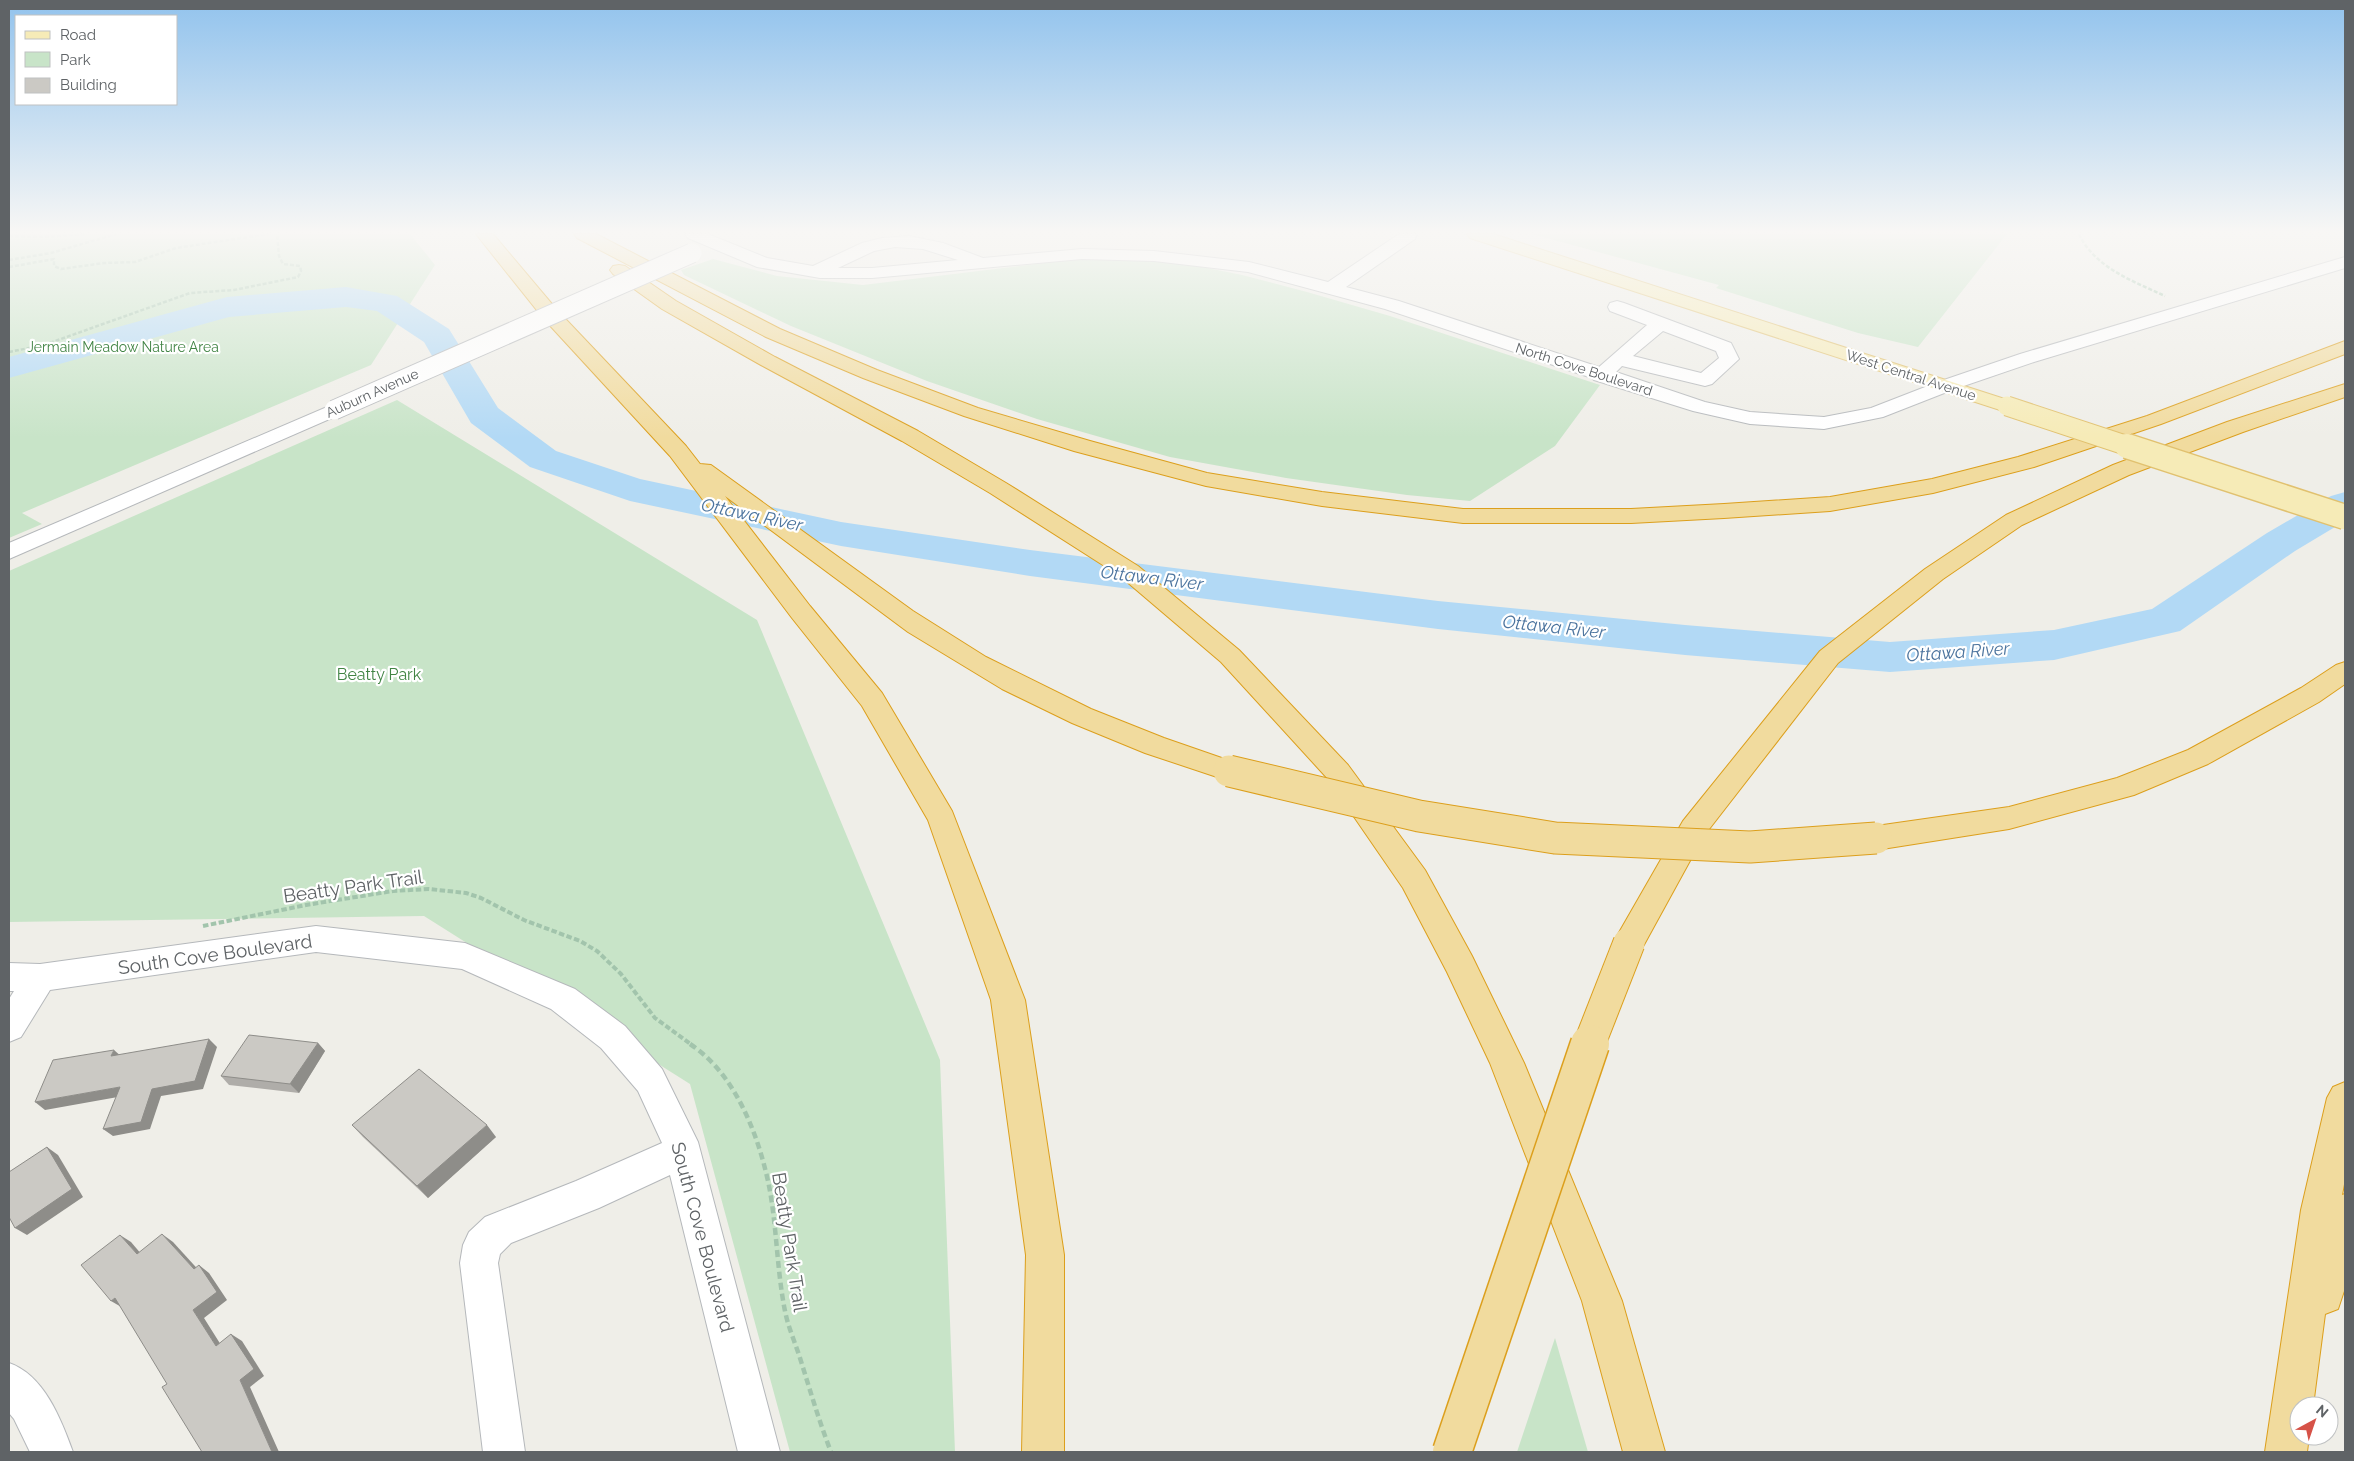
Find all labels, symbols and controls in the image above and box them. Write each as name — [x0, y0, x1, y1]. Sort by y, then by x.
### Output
legend — [15, 15, 178, 105]
text: Road — [60, 26, 96, 44]
text: Park — [60, 51, 91, 69]
text: Building — [60, 76, 117, 94]
park label: Jermain Meadow Nature Area — [27, 339, 219, 355]
street label: North Cove Boulevard — [1513, 339, 1655, 399]
street label: West Central Avenue — [1844, 346, 1978, 404]
street label: Auburn Avenue — [323, 365, 421, 421]
water label: Ottawa River — [699, 493, 806, 536]
water label: Ottawa River — [1099, 561, 1205, 594]
water label: Ottawa River — [1502, 611, 1607, 642]
water label: Ottawa River — [1906, 637, 2011, 666]
park label: Beatty Park — [337, 665, 422, 684]
street label: Beatty Park Trail — [282, 865, 425, 907]
street label: South Cove Boulevard — [116, 929, 314, 979]
street label: South Cove Boulevard — [667, 1140, 739, 1334]
street label: Beatty Park Trail — [768, 1171, 812, 1314]
north arrow — [2289, 1396, 2339, 1446]
text: N — [2313, 1401, 2332, 1421]

